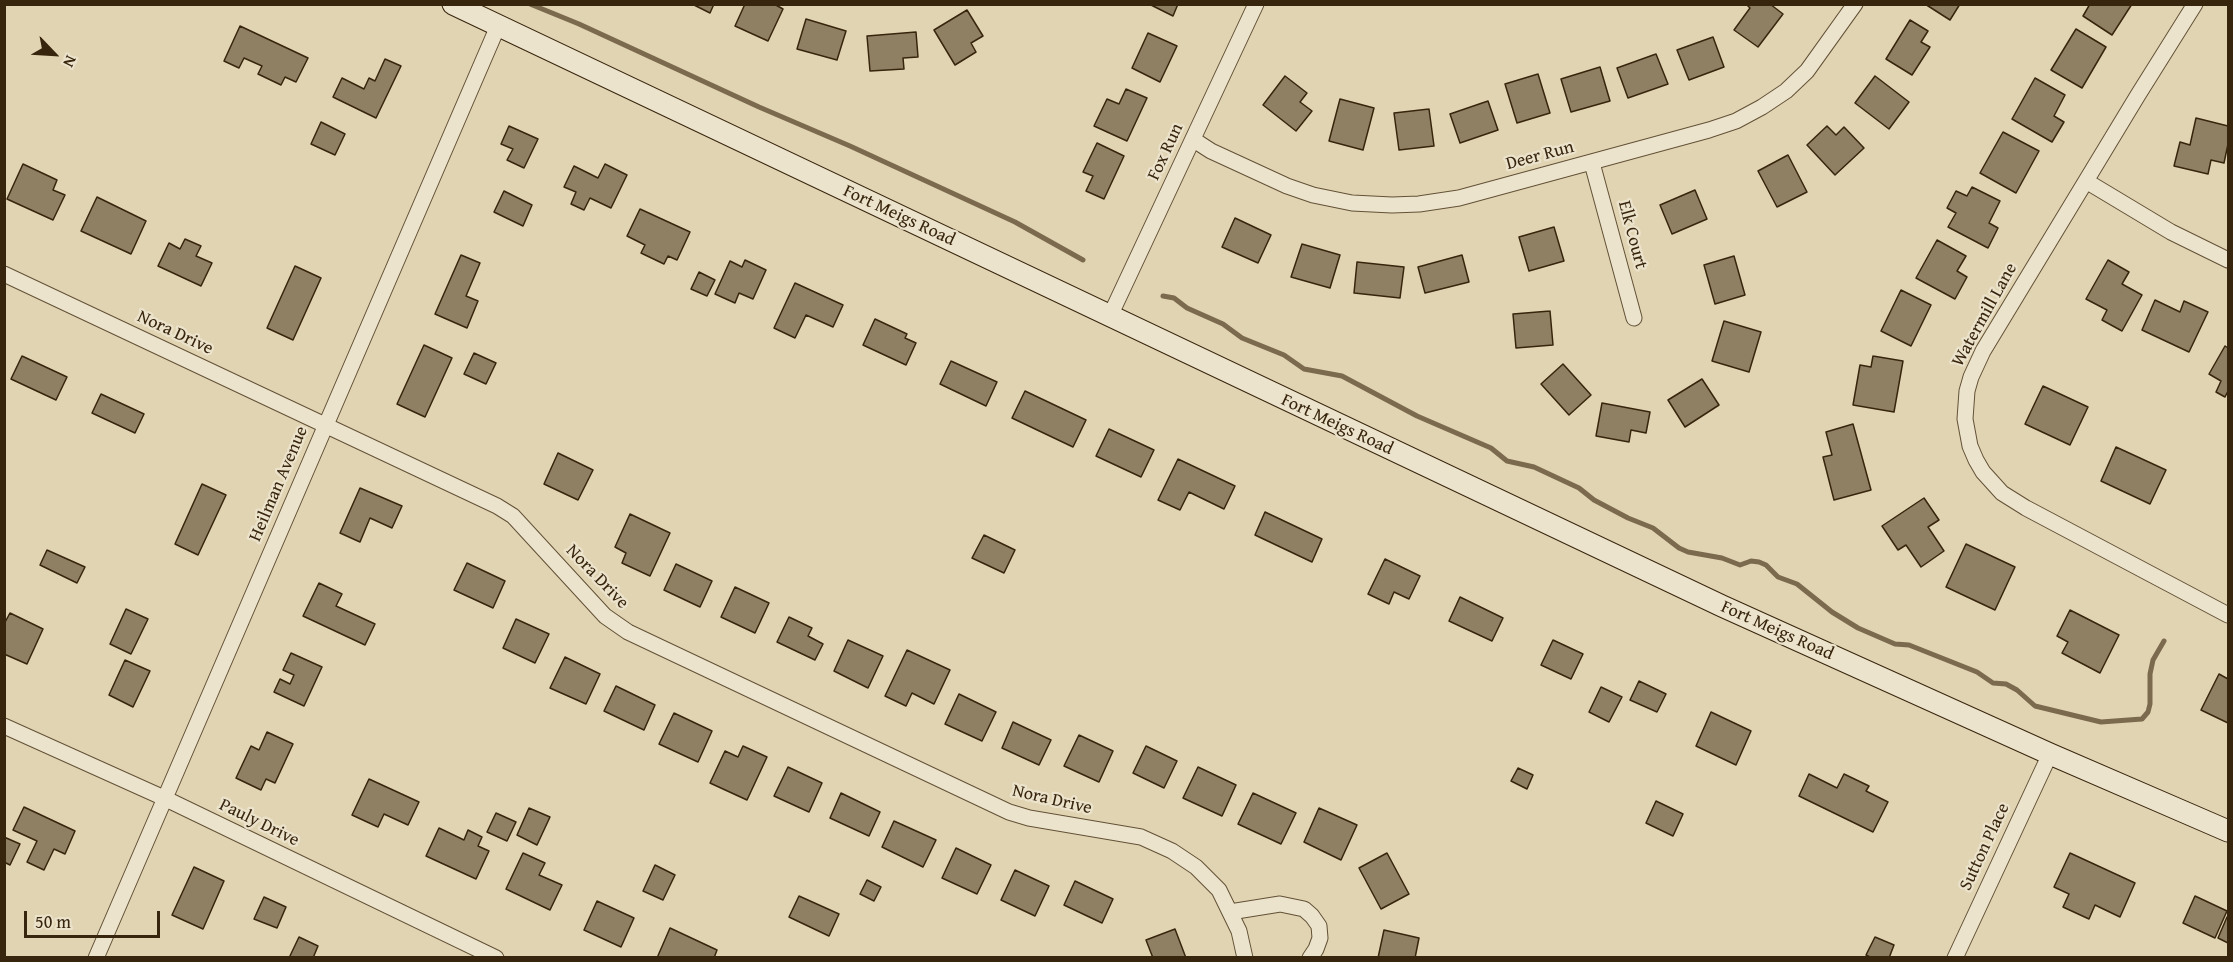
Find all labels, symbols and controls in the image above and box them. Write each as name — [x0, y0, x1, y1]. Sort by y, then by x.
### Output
north arrow — [24, 24, 84, 84]
text: N — [57, 52, 83, 72]
street label: Fox Run — [1143, 120, 1189, 184]
street label: Deer Run — [1504, 137, 1576, 175]
street label: Fort Meigs Road — [840, 181, 958, 251]
street label: Elk Court — [1613, 199, 1651, 271]
street label: Watermill Lane — [1948, 259, 2022, 371]
street label: Nora Drive — [134, 306, 216, 360]
street label: Fort Meigs Road — [1278, 390, 1396, 460]
street label: Heilman Avenue — [245, 423, 313, 545]
street label: Nora Drive — [561, 540, 633, 614]
street label: Fort Meigs Road — [1717, 597, 1837, 665]
street label: Nora Drive — [1010, 780, 1094, 820]
street label: Pauly Drive — [215, 794, 303, 852]
street label: Sutton Place — [1955, 800, 2015, 894]
scale bar — [27, 899, 164, 937]
text: 50 m — [35, 908, 71, 935]

